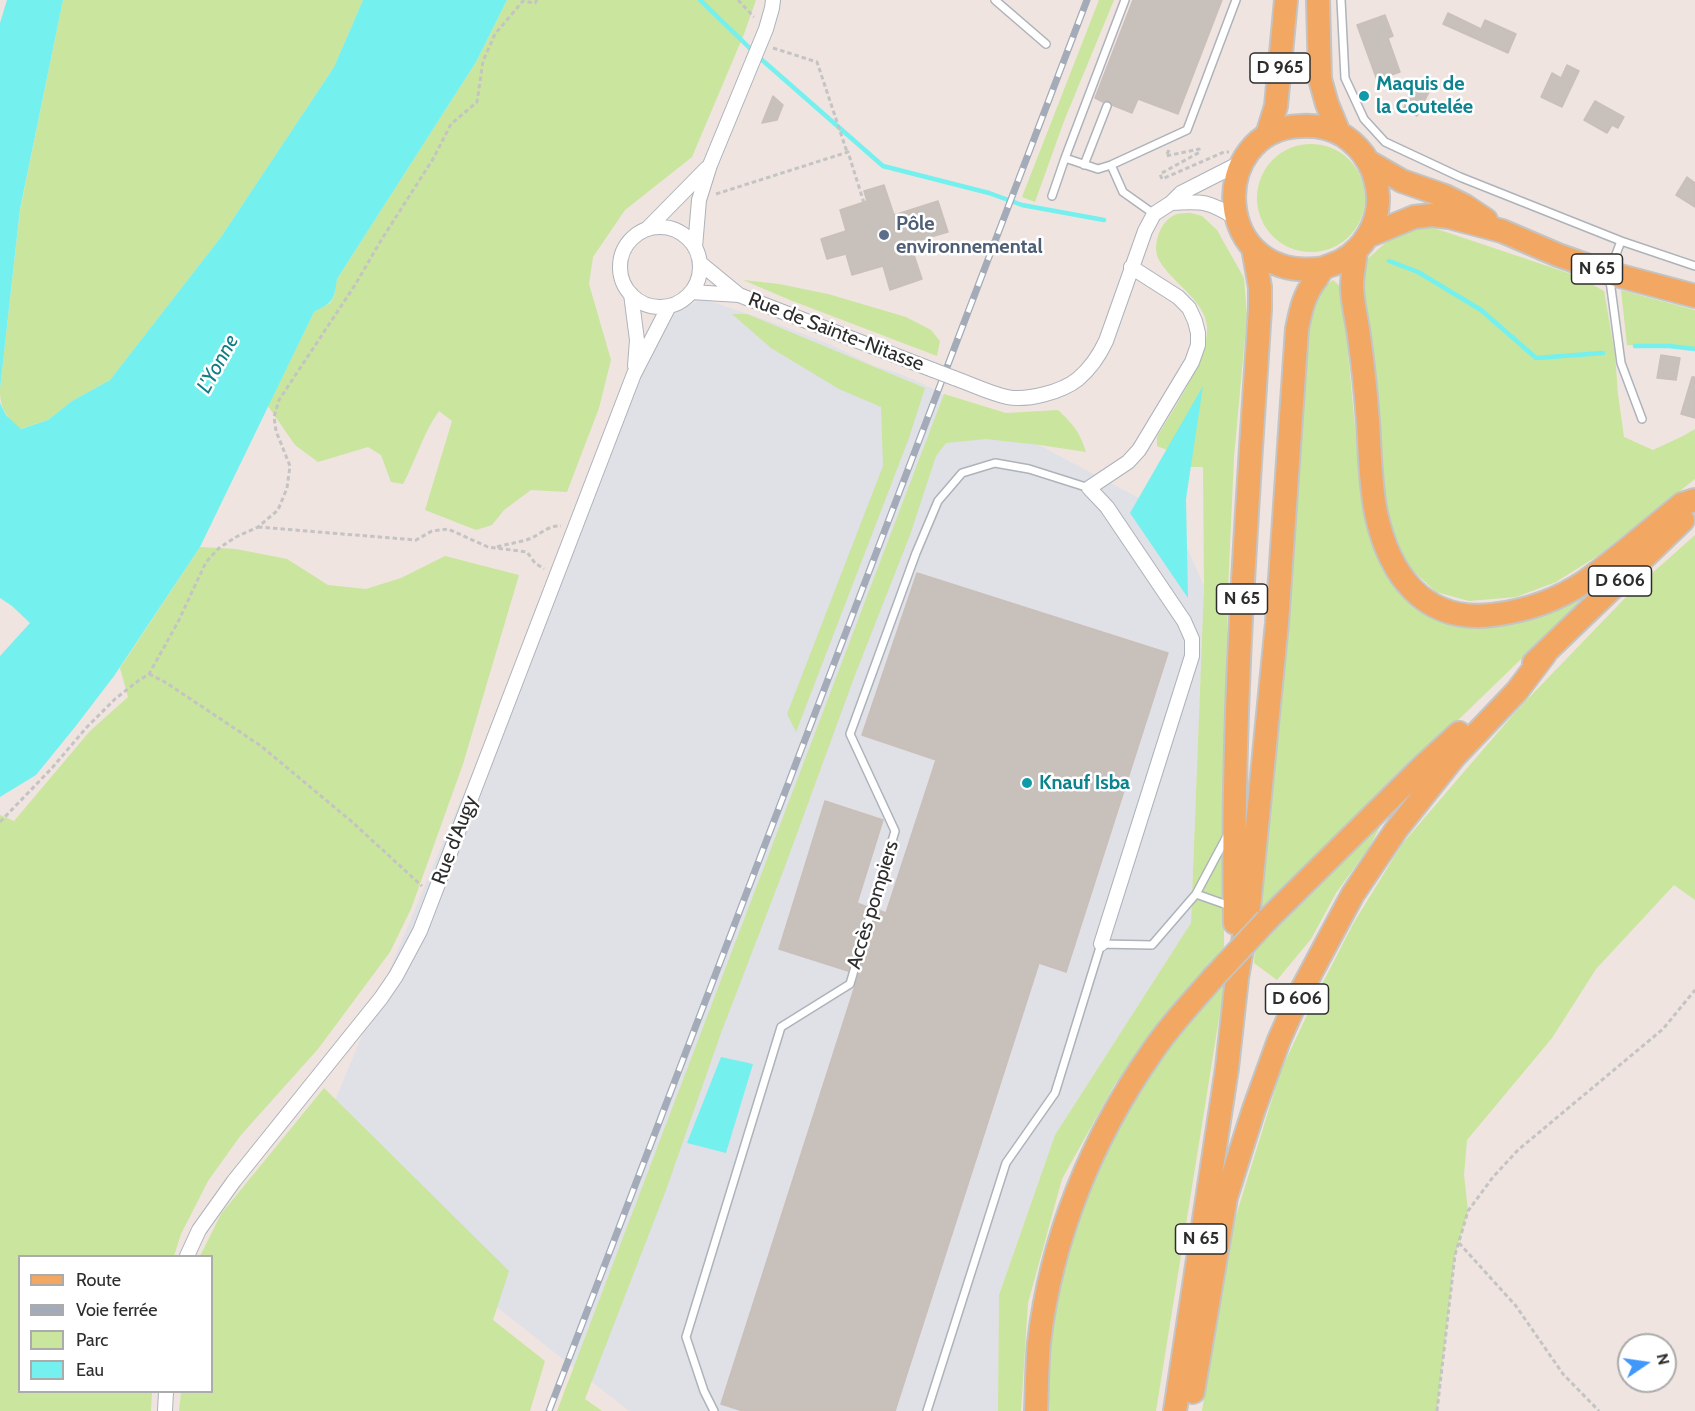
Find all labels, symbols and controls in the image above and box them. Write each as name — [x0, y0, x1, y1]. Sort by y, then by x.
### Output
road number: D 965 — [1250, 53, 1310, 83]
place label: Maquis de la Coutelée — [1376, 72, 1473, 119]
marker: Maquis de la Coutelée — [1357, 89, 1371, 103]
place label: Pôle environnemental — [896, 212, 1043, 259]
marker: Pôle environnemental — [877, 228, 891, 242]
road number: N 65 — [1572, 254, 1622, 284]
street label: Rue de Sainte-Nitasse — [745, 287, 927, 377]
water label: L'Yonne — [192, 330, 244, 398]
road number: D 606 — [1588, 566, 1652, 596]
road number: N 65 — [1216, 584, 1268, 614]
place label: Knauf Isba — [1039, 771, 1130, 795]
marker: Knauf Isba — [1020, 776, 1034, 790]
street label: Rue d'Augy — [427, 792, 483, 888]
street label: Accès pompiers — [842, 838, 904, 972]
road number: D 606 — [1266, 984, 1328, 1014]
road number: N 65 — [1176, 1224, 1226, 1254]
legend — [18, 1255, 213, 1393]
text: Route — [76, 1269, 121, 1291]
text: Voie ferrée — [76, 1299, 157, 1321]
text: Parc — [76, 1329, 108, 1351]
north arrow — [1617, 1333, 1677, 1393]
text: N — [1653, 1352, 1674, 1367]
text: Eau — [76, 1359, 104, 1381]

